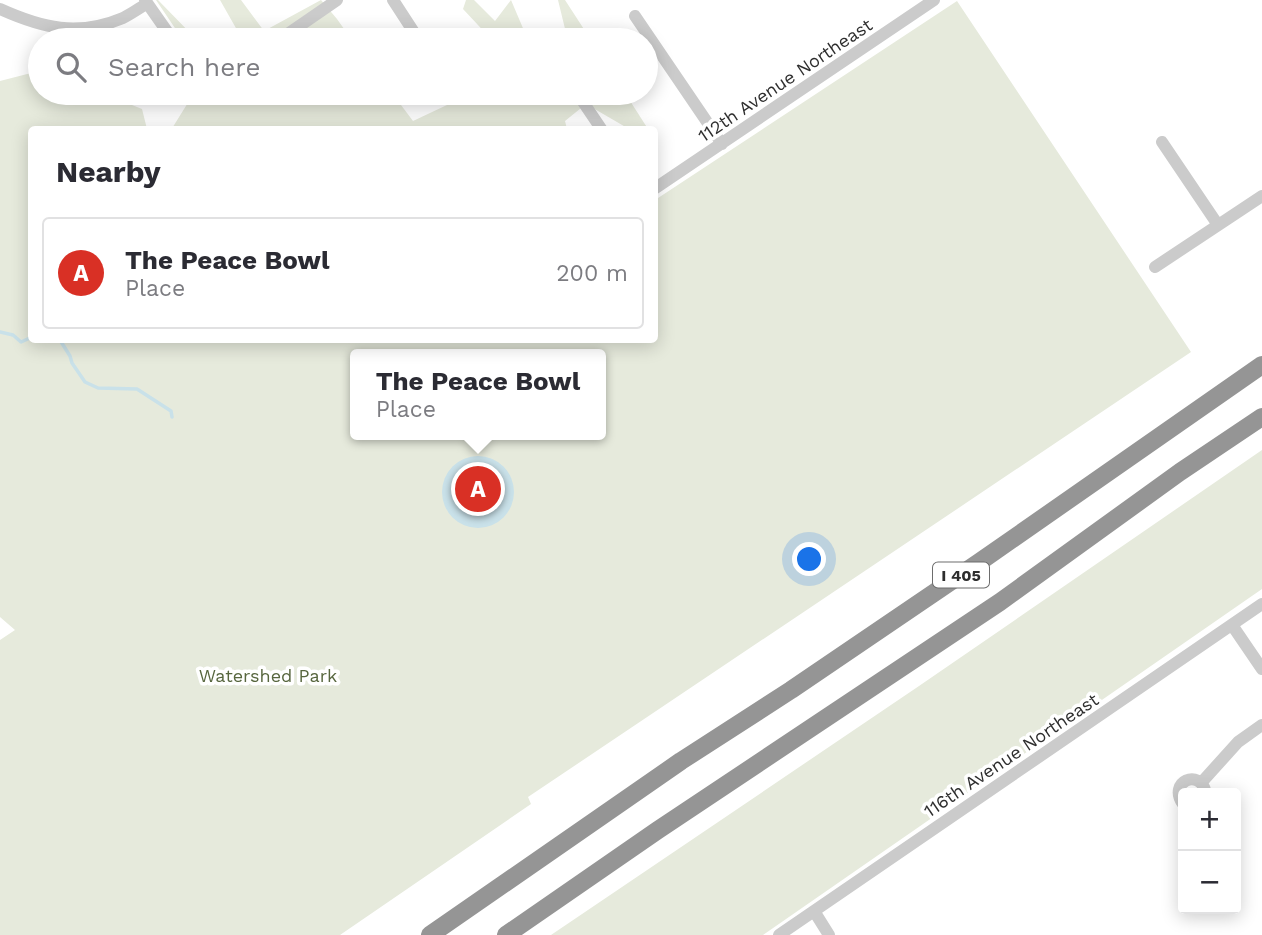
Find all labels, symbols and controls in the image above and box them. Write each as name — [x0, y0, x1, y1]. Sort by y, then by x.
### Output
street label: 112th Avenue Northeast — [694, 14, 876, 146]
search box — [28, 28, 658, 105]
icon: search — [52, 48, 90, 86]
text: Search here — [108, 52, 260, 82]
text: Nearby — [56, 154, 161, 189]
text: The Peace Bowl — [125, 245, 330, 275]
text: A — [73, 260, 89, 287]
text: 200 m — [556, 260, 628, 287]
text: Place — [125, 275, 185, 302]
popup — [350, 349, 606, 440]
text: The Peace Bowl — [376, 366, 580, 396]
text: Place — [376, 396, 436, 423]
pin: A — [455, 463, 501, 515]
your location — [792, 542, 826, 576]
road number: I 405 — [933, 562, 989, 588]
park label: Watershed Park — [199, 665, 337, 686]
street label: 116th Avenue Northeast — [920, 688, 1103, 821]
map controls — [1178, 788, 1241, 914]
button: + — [1178, 788, 1241, 851]
button: − — [1178, 851, 1241, 914]

